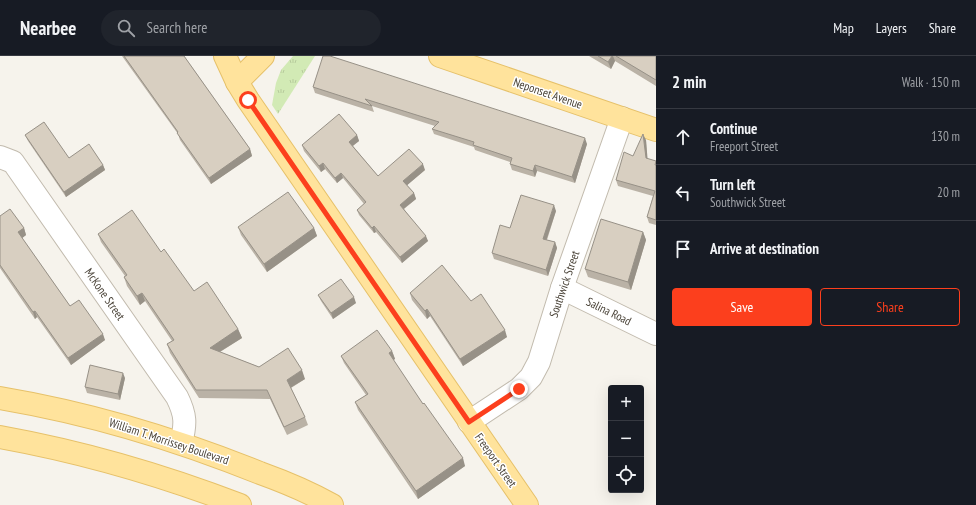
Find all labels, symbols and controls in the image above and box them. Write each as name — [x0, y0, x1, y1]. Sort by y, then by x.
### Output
search box — [101, 10, 381, 46]
text: Nearbee — [20, 16, 77, 40]
icon: search — [115, 17, 137, 39]
text: Search here — [147, 18, 207, 37]
text: Map — [833, 19, 854, 37]
text: Layers — [876, 19, 907, 37]
text: Share — [929, 19, 956, 37]
text: 2 min — [672, 71, 706, 93]
street label: Neponset Avenue — [512, 74, 585, 112]
text: Walk · 150 m — [902, 74, 960, 91]
route start — [239, 91, 257, 109]
text: Continue — [710, 119, 757, 138]
icon: ahead — [672, 126, 694, 148]
text: 130 m — [931, 128, 960, 145]
text: Freeport Street — [710, 138, 778, 155]
text: Turn left — [710, 175, 755, 194]
icon: left — [672, 182, 694, 204]
text: 20 m — [937, 184, 960, 201]
text: Southwick Street — [710, 194, 786, 211]
icon: arrive — [672, 238, 694, 260]
text: Arrive at destination — [710, 239, 819, 258]
street label: Southwick Street — [546, 248, 583, 319]
street label: McKone Street — [82, 265, 129, 324]
button: Save — [672, 288, 812, 326]
button: Share — [820, 288, 960, 326]
street label: Salina Road — [584, 294, 634, 328]
route end — [510, 380, 528, 398]
map controls — [608, 385, 644, 493]
button: + — [608, 385, 644, 421]
street label: William T. Morrissey Boulevard — [107, 415, 231, 467]
button: − — [608, 421, 644, 457]
street label: Freeport Street — [472, 430, 521, 491]
button: locate — [608, 457, 644, 493]

